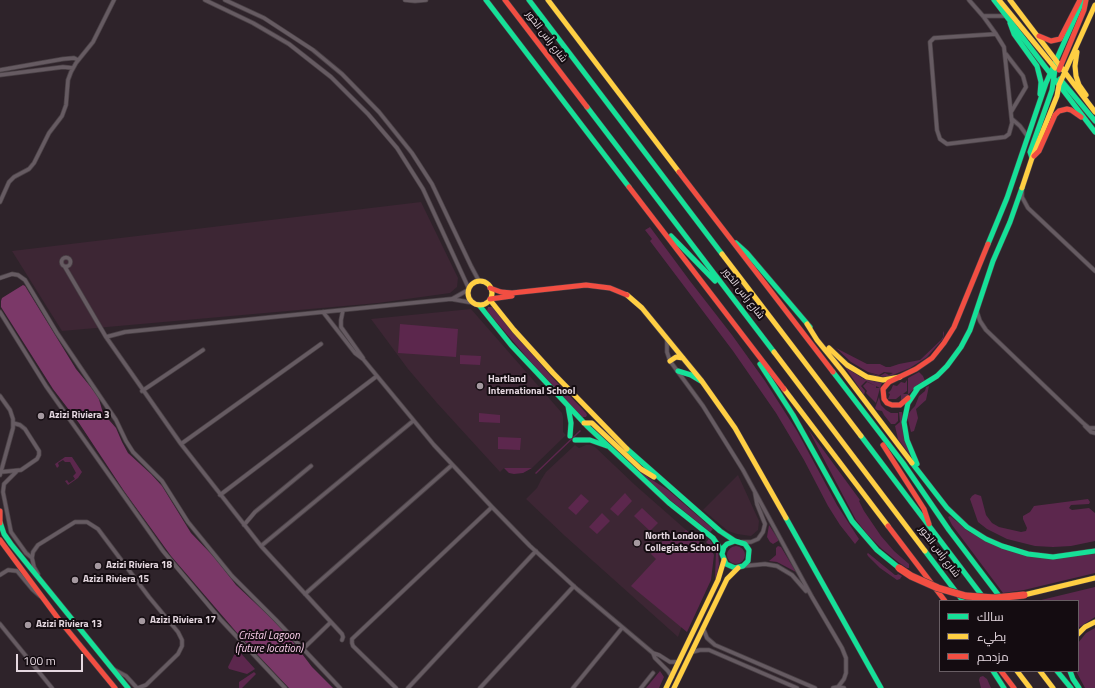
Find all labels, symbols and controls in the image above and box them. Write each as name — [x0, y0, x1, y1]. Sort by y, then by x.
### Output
street label: شارع رأس الخور — [523, 9, 569, 65]
street label: شارع رأس الخور — [719, 266, 767, 322]
place label: Hartland International School — [488, 374, 575, 398]
marker: Hartland International School — [475, 381, 485, 391]
place label: Azizi Riviera 3 — [49, 410, 110, 422]
marker: Azizi Riviera 3 — [36, 411, 46, 421]
street label: شارع رأس الخور — [916, 524, 962, 580]
place label: North London Collegiate School — [645, 531, 719, 554]
marker: North London Collegiate School — [632, 538, 642, 548]
place label: Azizi Riviera 18 — [106, 560, 172, 572]
marker: Azizi Riviera 18 — [93, 561, 103, 571]
place label: Azizi Riviera 15 — [83, 574, 149, 586]
marker: Azizi Riviera 15 — [70, 575, 80, 585]
legend — [939, 600, 1079, 672]
text: سالك — [977, 607, 1004, 626]
place label: Azizi Riviera 17 — [150, 615, 216, 627]
marker: Azizi Riviera 17 — [137, 616, 147, 626]
place label: Azizi Riviera 13 — [36, 619, 102, 631]
marker: Azizi Riviera 13 — [23, 620, 33, 630]
text: بطيء — [977, 627, 1006, 646]
water label: Cristal Lagoon (future location) — [235, 629, 303, 655]
scale bar — [18, 646, 85, 672]
text: مزدحم — [977, 647, 1009, 666]
text: 100 m — [23, 651, 56, 670]

